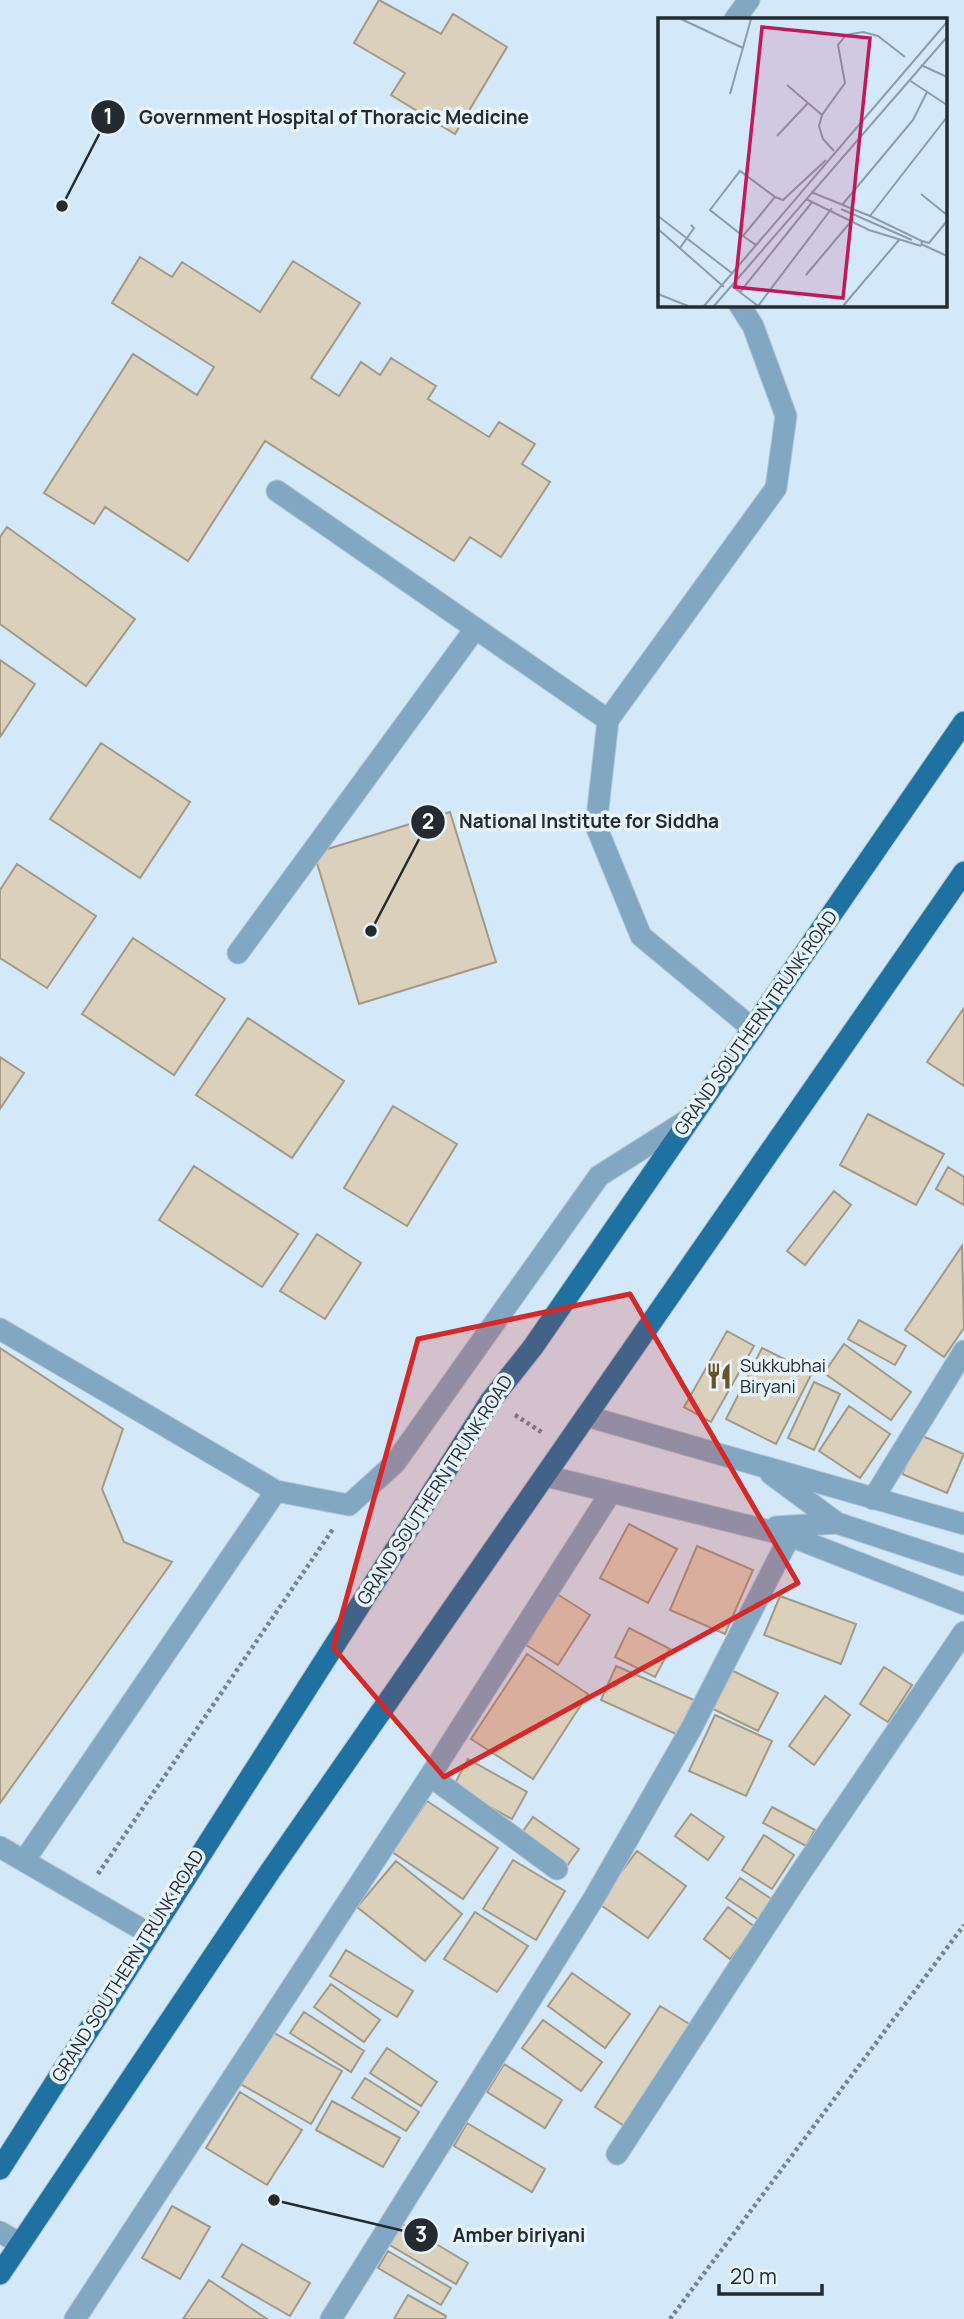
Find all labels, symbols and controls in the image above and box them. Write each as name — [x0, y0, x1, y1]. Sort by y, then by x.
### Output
inset map — [658, 18, 946, 306]
callout: Government Hospital of Thoracic Medicine — [90, 97, 543, 137]
text: 1 — [103, 102, 113, 130]
text: Government Hospital of Thoracic Medicine — [139, 104, 529, 130]
callout: National Institute for Siddha — [410, 802, 733, 842]
text: 2 — [422, 807, 434, 835]
text: National Institute for Siddha — [459, 808, 719, 834]
street label: GRAND SOUTHERN TRUNK ROAD — [668, 905, 842, 1140]
place label: Sukkubhai Biryani — [740, 1353, 826, 1398]
restaurant icon: Sukkubhai Biryani — [704, 1361, 734, 1391]
street label: GRAND SOUTHERN TRUNK ROAD — [351, 1370, 518, 1609]
street label: GRAND SOUTHERN TRUNK ROAD — [46, 1845, 209, 2086]
callout: Amber biriyani — [403, 2215, 599, 2255]
text: 3 — [415, 2220, 427, 2248]
text: Amber biriyani — [453, 2222, 585, 2248]
scale bar — [719, 2252, 822, 2296]
text: 20 m — [730, 2262, 777, 2290]

